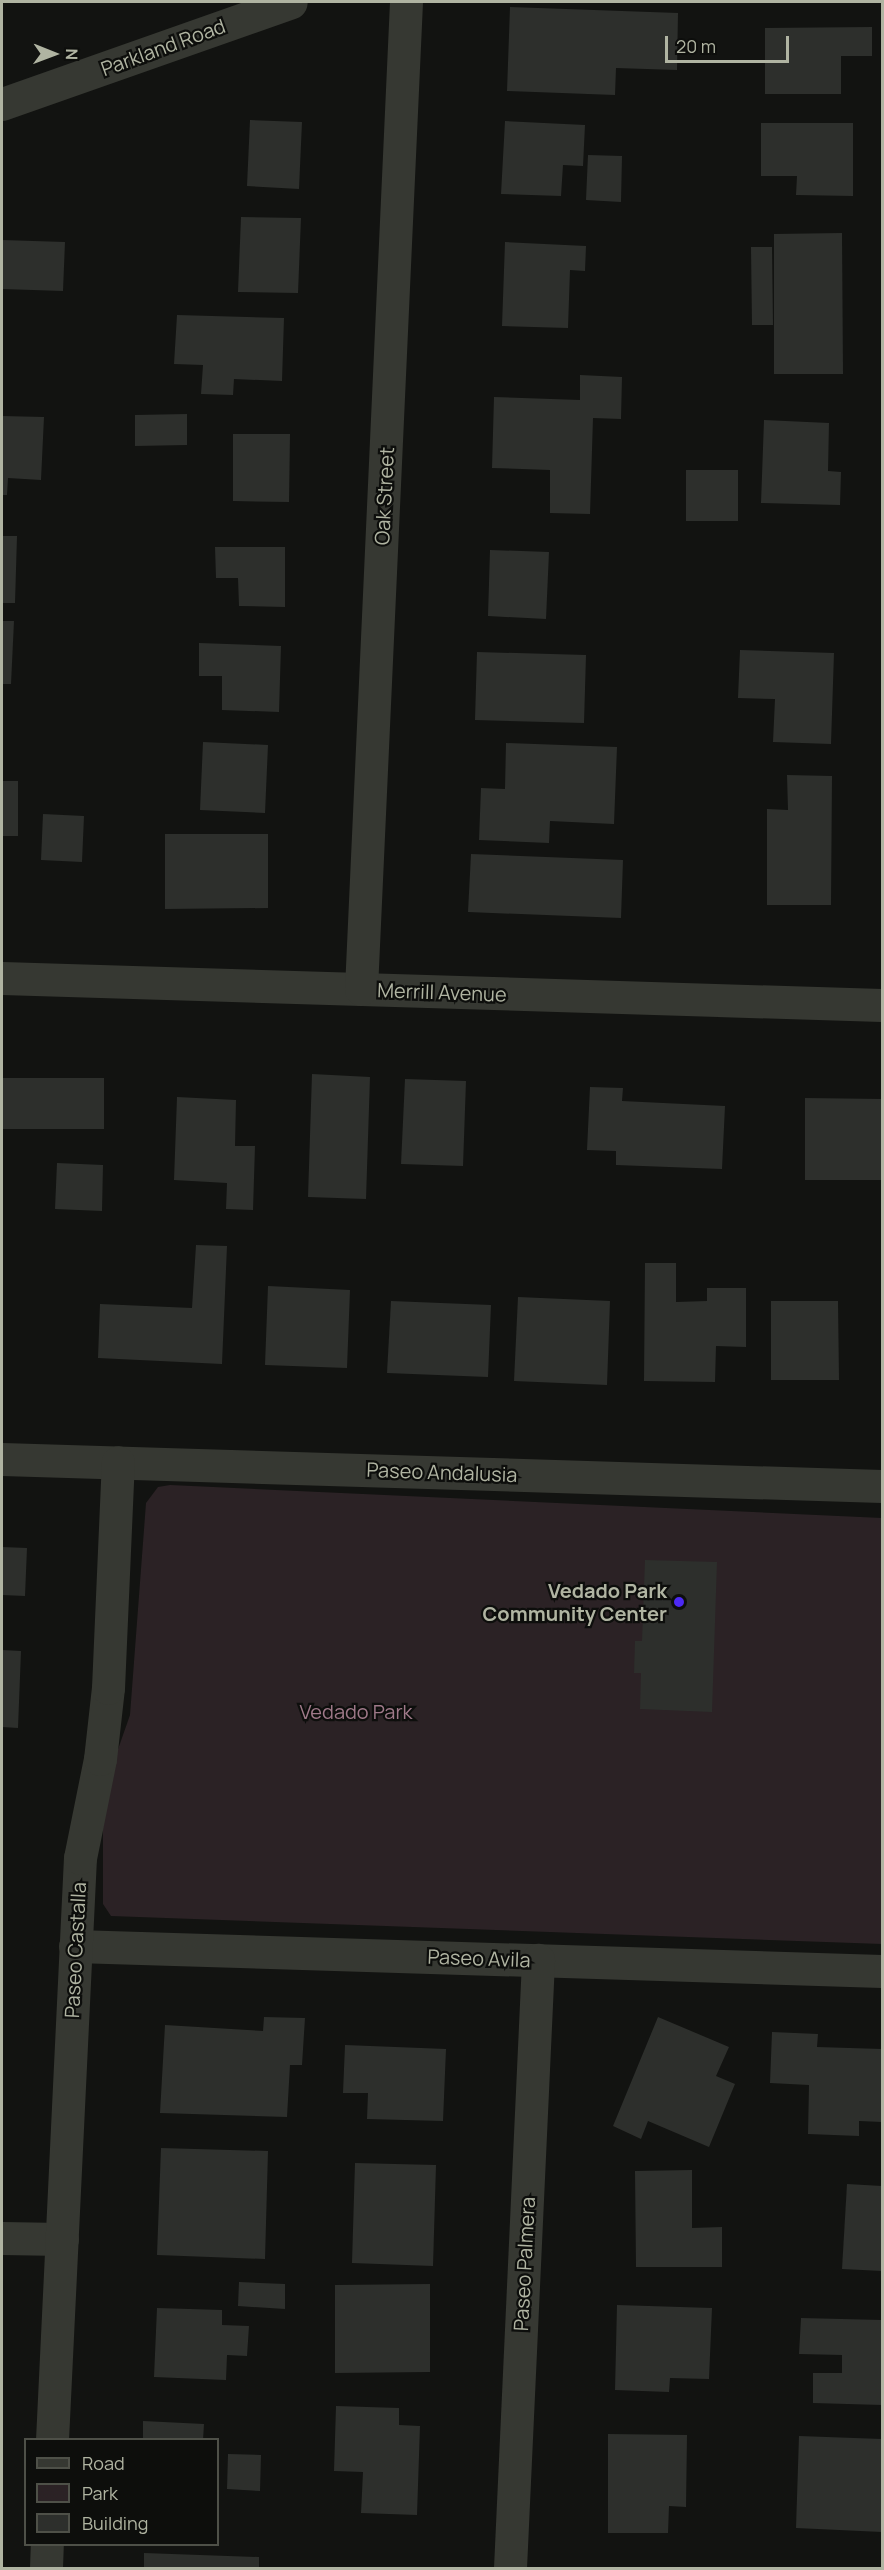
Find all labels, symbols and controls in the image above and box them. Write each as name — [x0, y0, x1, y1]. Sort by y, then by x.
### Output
street label: Parkland Road — [97, 13, 229, 81]
north arrow — [24, 24, 84, 84]
scale bar — [668, 24, 792, 62]
text: 20 m — [676, 34, 716, 58]
text: N — [61, 48, 83, 60]
street label: Oak Street — [369, 446, 399, 546]
street label: Merrill Avenue — [377, 978, 507, 1006]
street label: Paseo Andalusia — [366, 1457, 518, 1487]
place label: Vedado Park Community Center — [483, 1578, 667, 1625]
marker: Vedado Park Community Center — [672, 1595, 686, 1609]
park label: Vedado Park — [299, 1699, 413, 1723]
street label: Paseo Castalla — [59, 1881, 91, 2019]
street label: Paseo Avila — [427, 1944, 531, 1972]
street label: Paseo Palmera — [508, 2196, 540, 2332]
legend — [24, 2438, 219, 2546]
text: Road — [82, 2451, 125, 2475]
text: Park — [82, 2481, 118, 2505]
text: Building — [82, 2511, 148, 2535]

